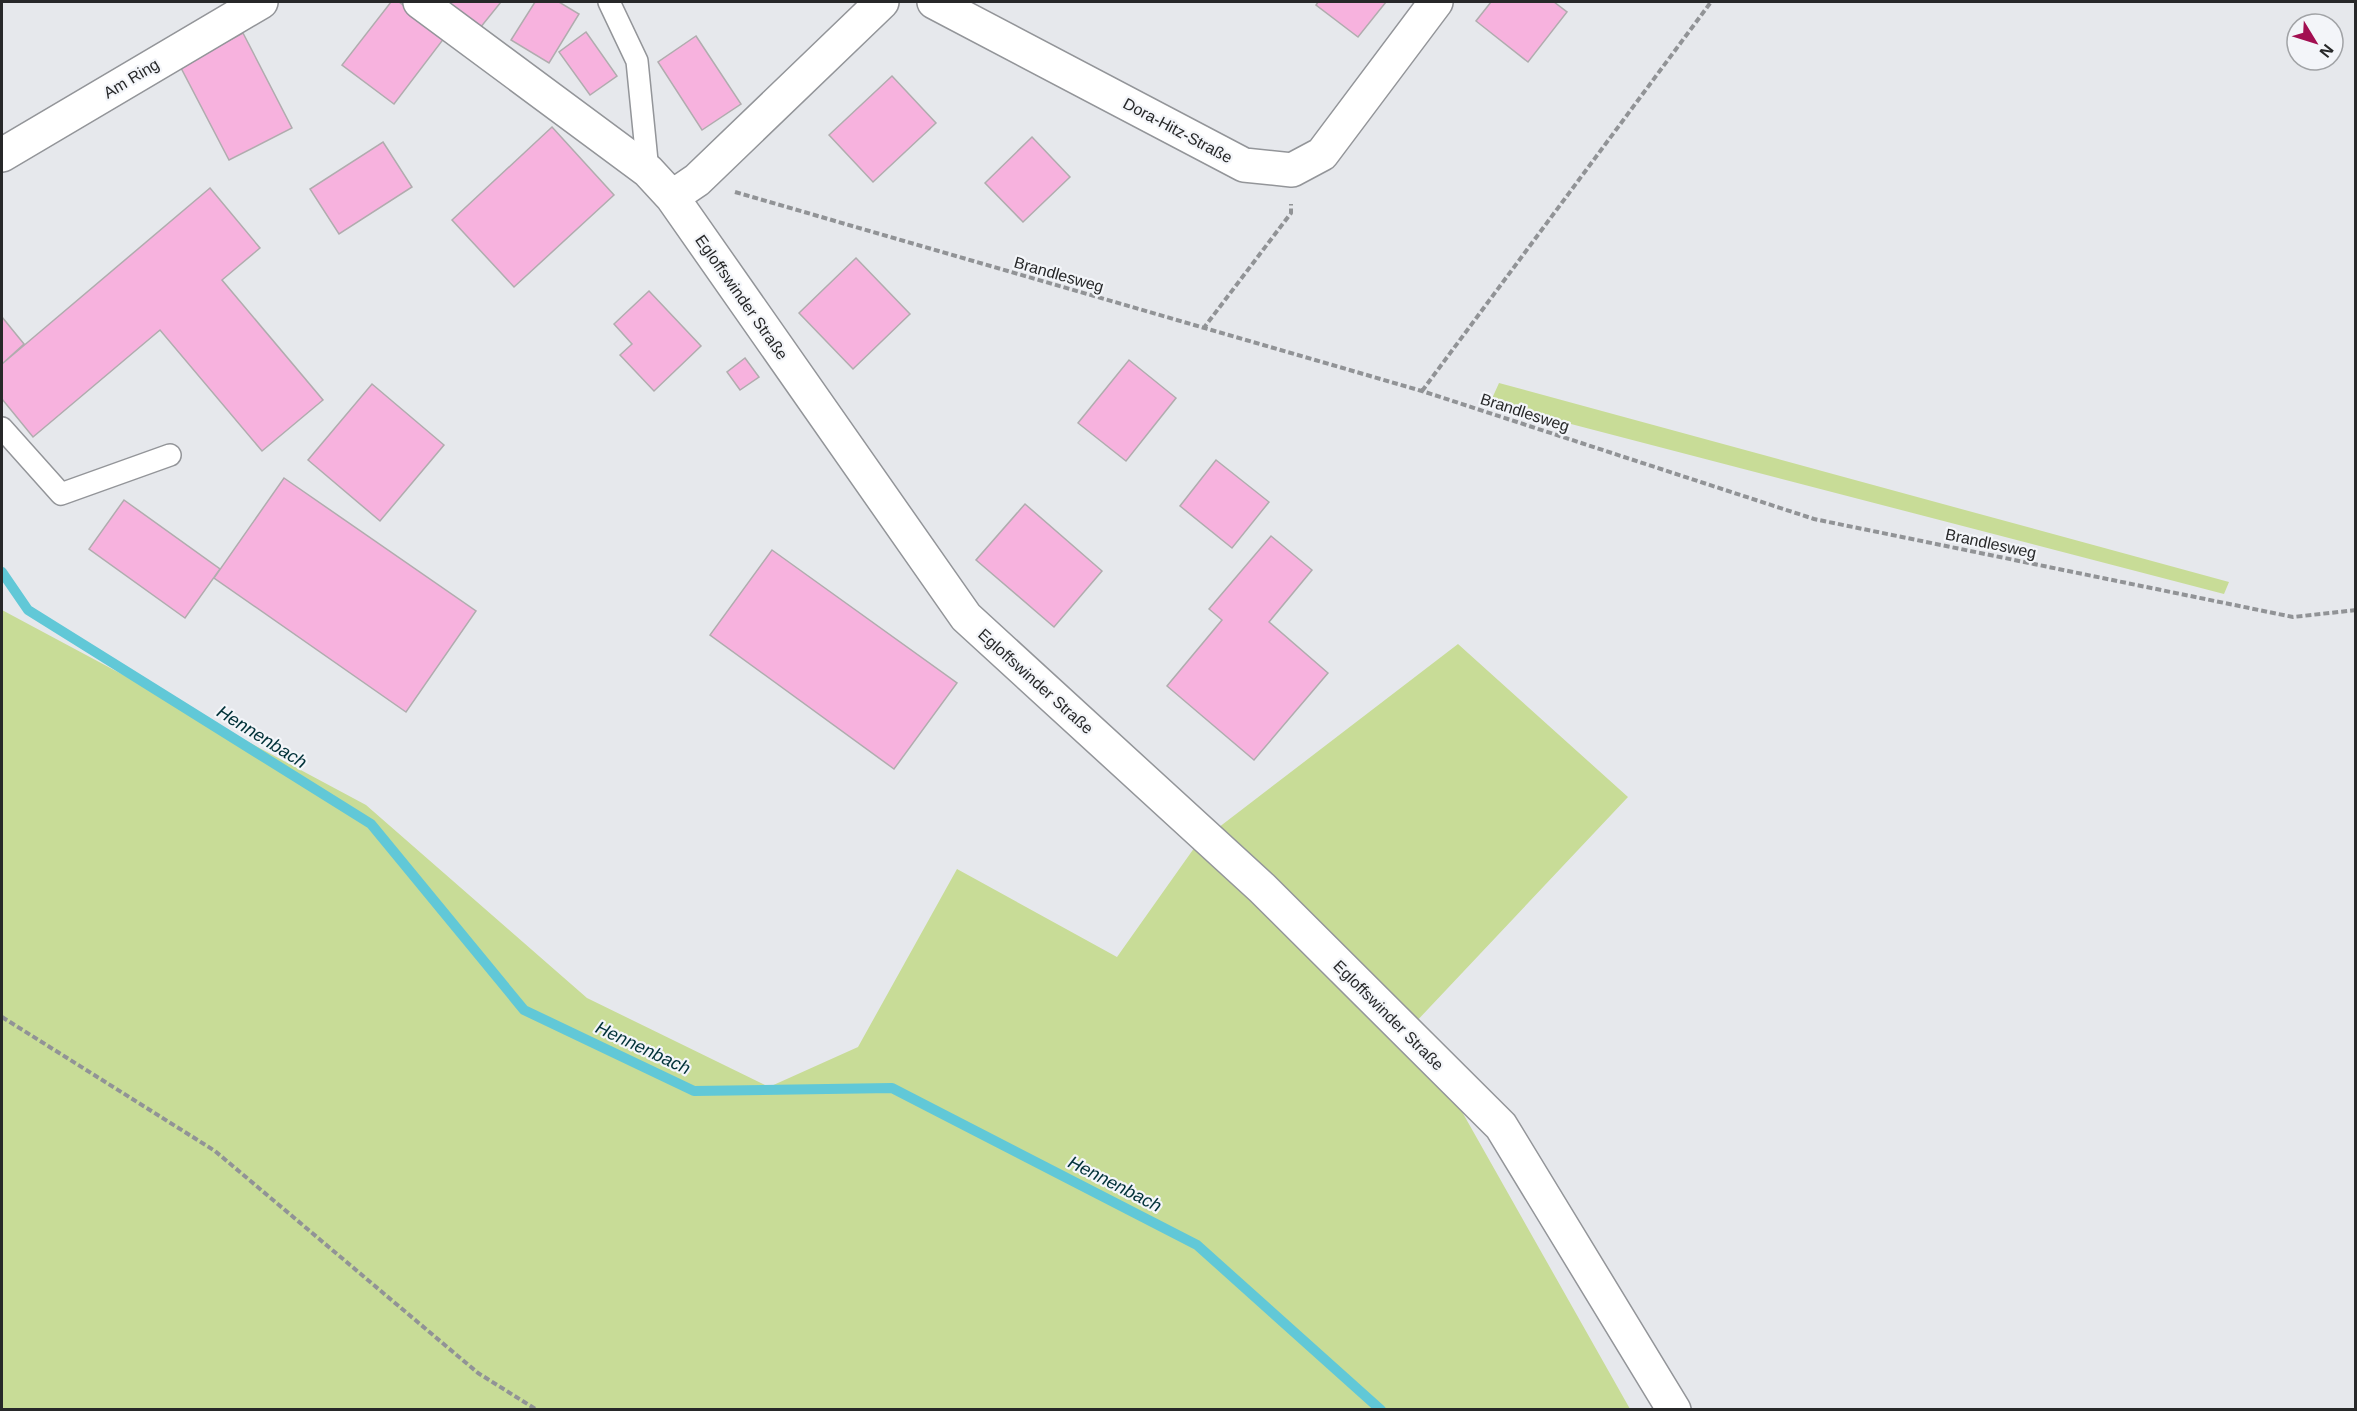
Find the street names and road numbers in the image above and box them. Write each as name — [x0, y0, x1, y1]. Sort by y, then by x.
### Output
street label: Am Ring — [101, 55, 162, 102]
street label: Dora-Hitz-Straße — [1120, 95, 1235, 166]
street label: Egloffswinder Straße — [692, 232, 791, 363]
street label: Brandlesweg — [1012, 254, 1106, 295]
street label: Brandlesweg — [1478, 390, 1571, 435]
street label: Brandlesweg — [1944, 526, 2038, 561]
street label: Egloffswinder Straße — [975, 625, 1097, 737]
street label: Egloffswinder Straße — [1330, 957, 1447, 1074]

